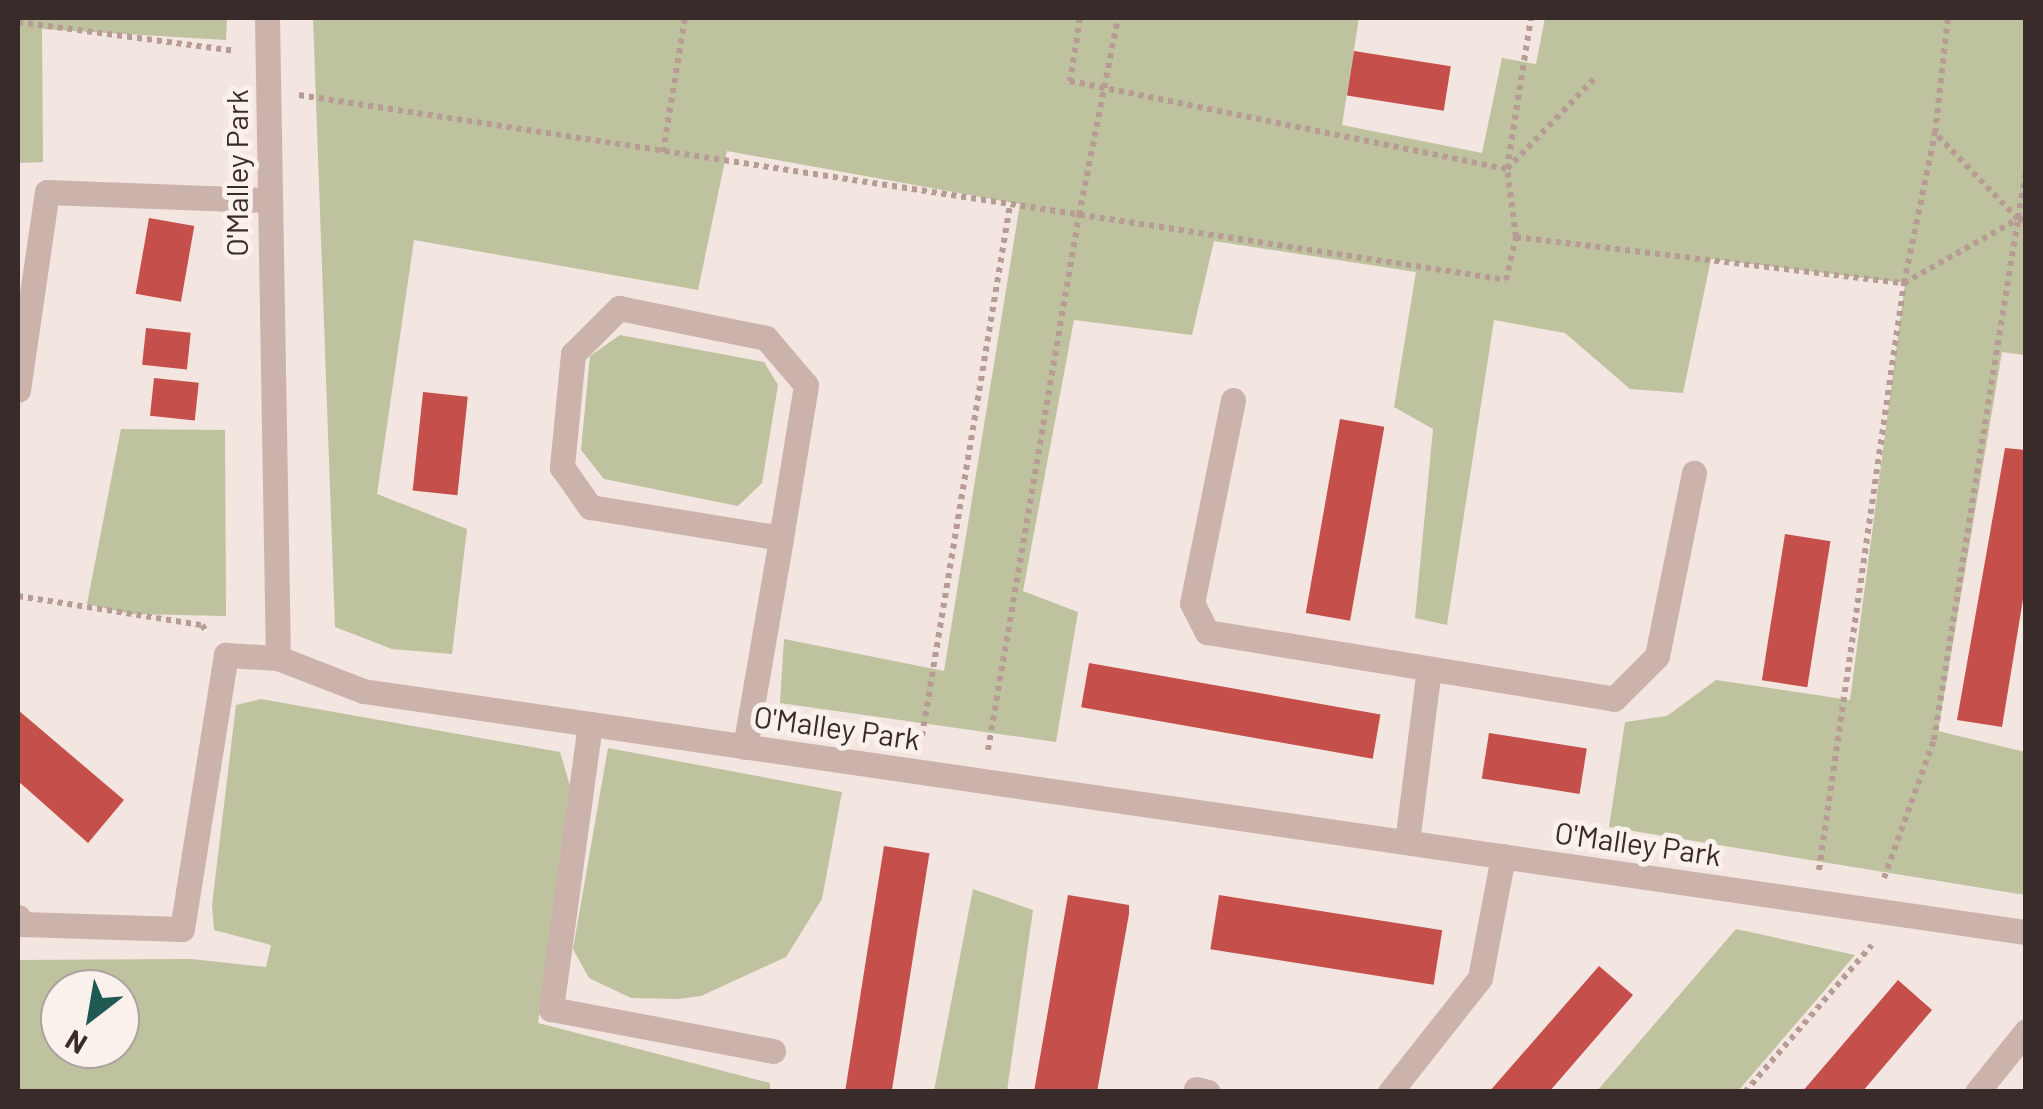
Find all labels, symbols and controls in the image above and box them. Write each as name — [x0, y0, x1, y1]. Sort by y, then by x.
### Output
street label: O'Malley Park — [218, 89, 254, 257]
street label: O'Malley Park — [752, 698, 922, 756]
street label: O'Malley Park — [1553, 814, 1723, 872]
north arrow — [40, 969, 140, 1069]
text: N — [59, 1024, 92, 1062]

